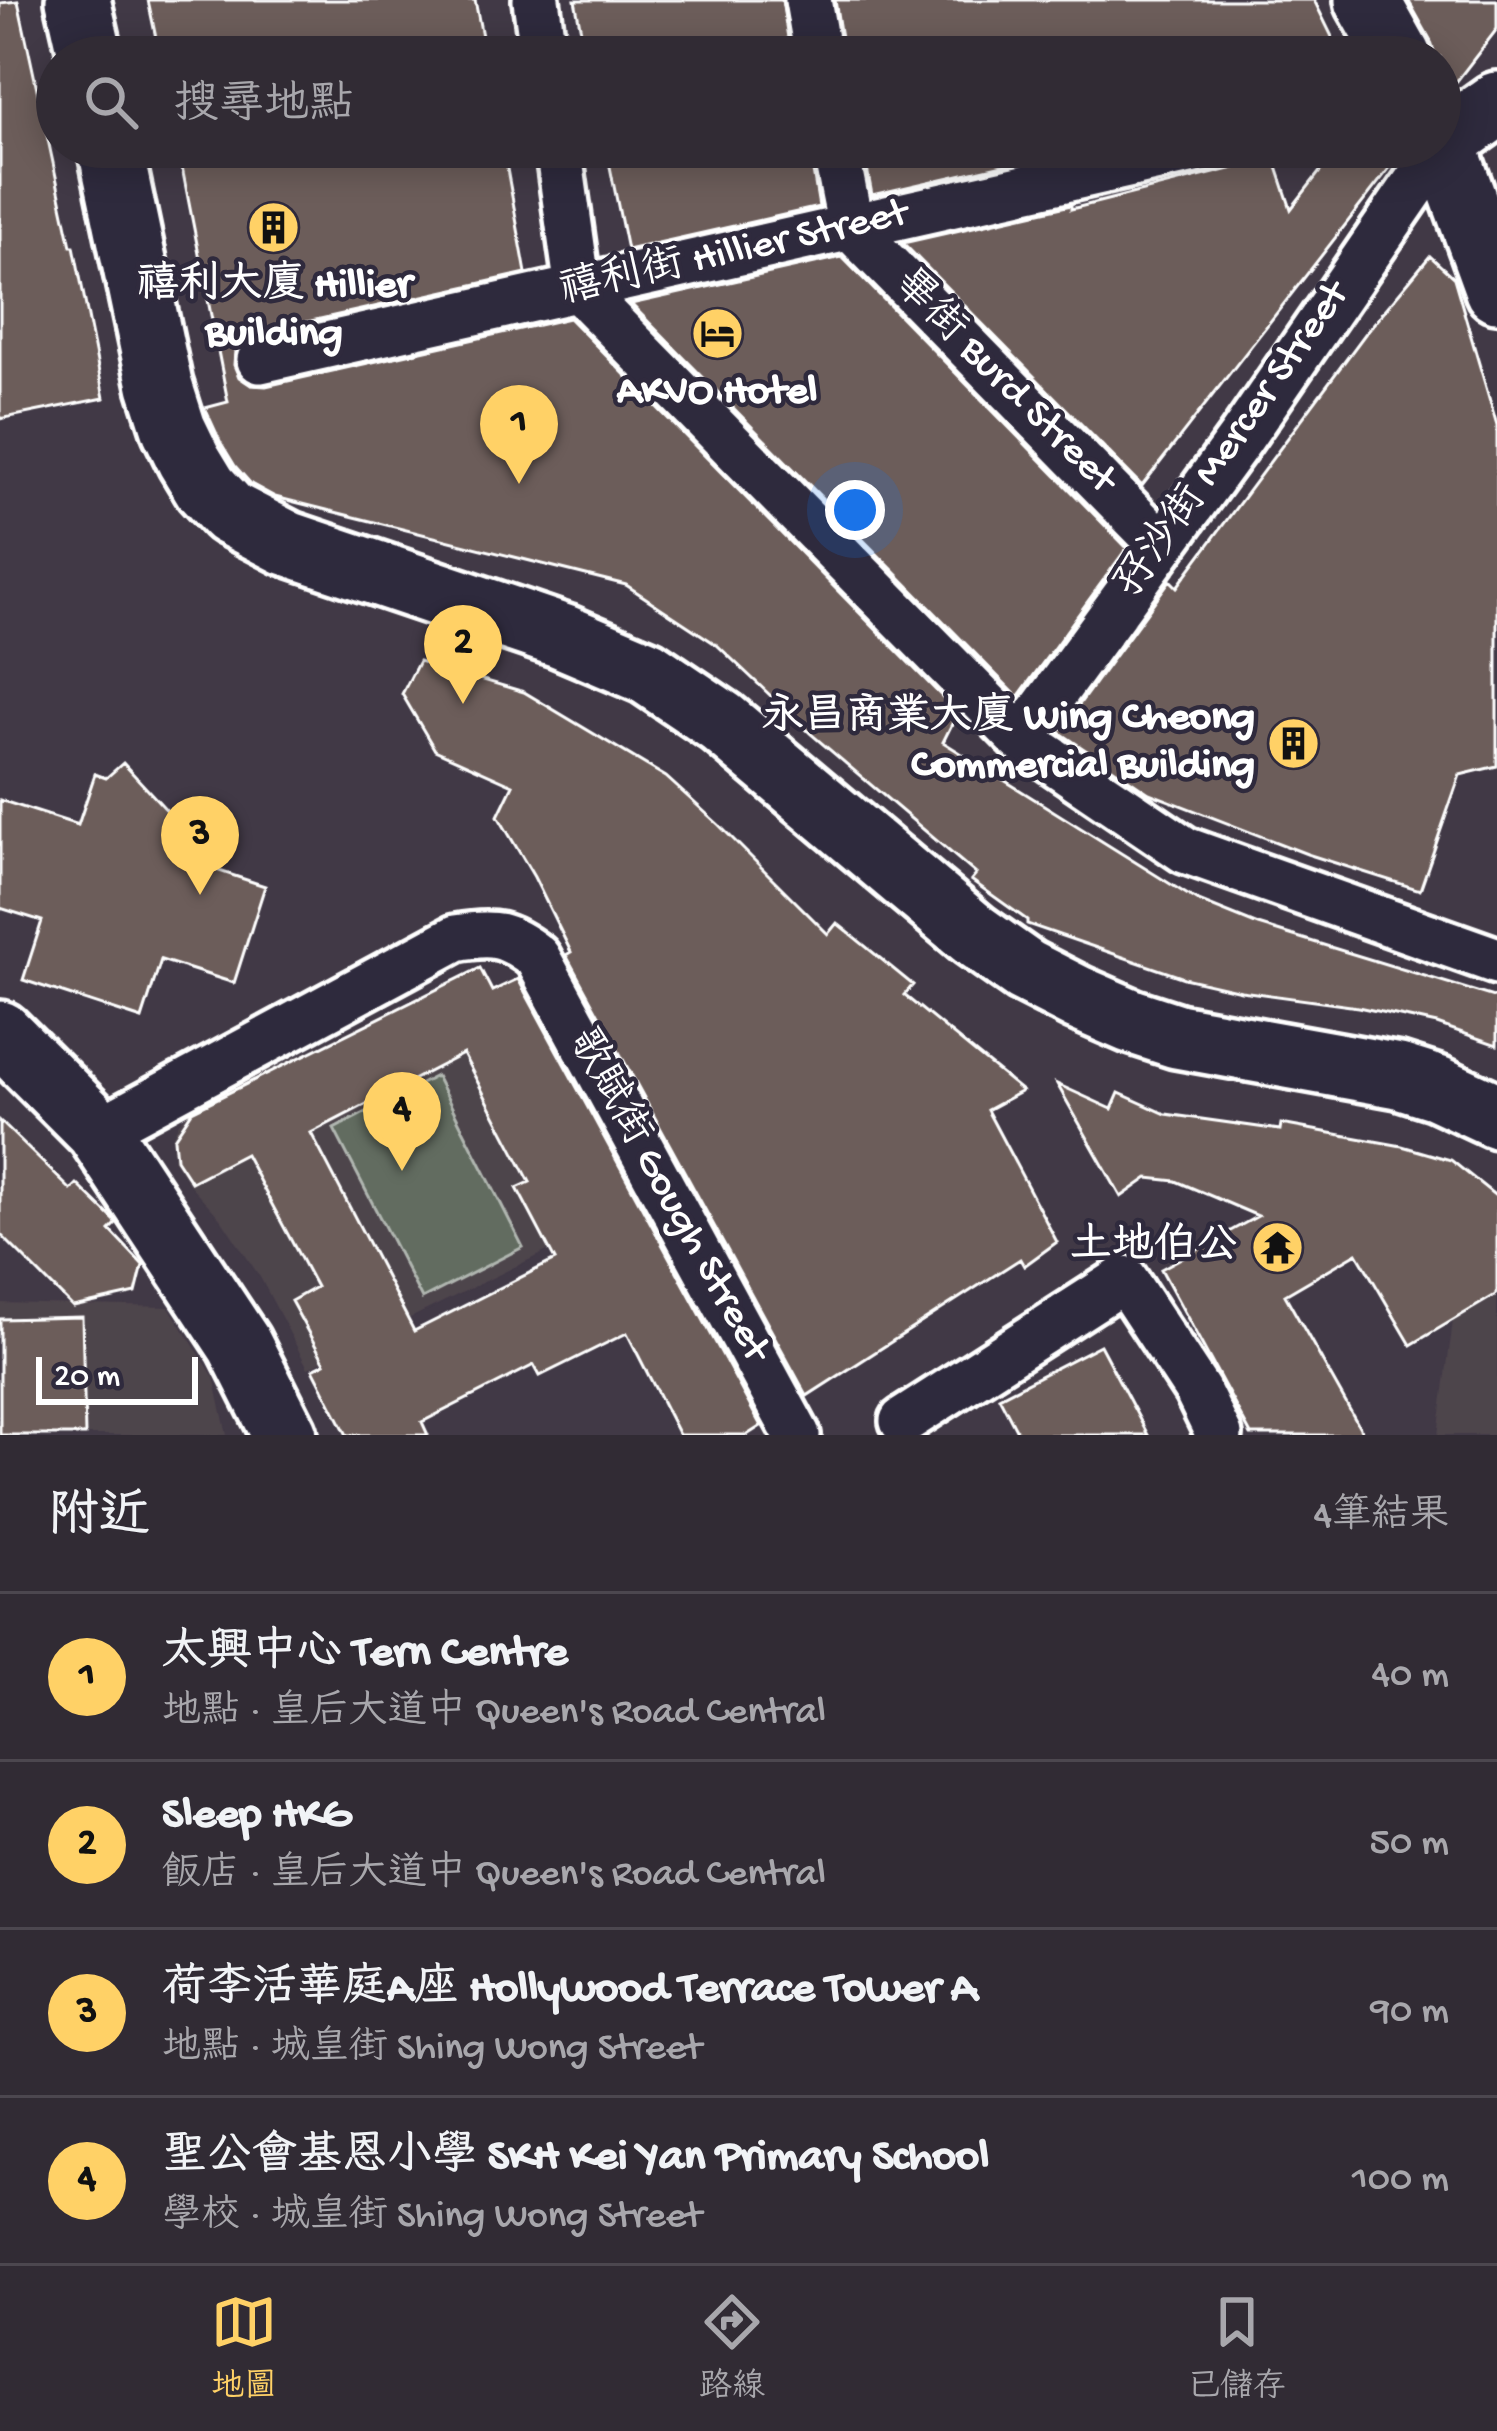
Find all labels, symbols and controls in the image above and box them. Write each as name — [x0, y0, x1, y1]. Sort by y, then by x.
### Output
search box — [36, 36, 1461, 168]
icon: search — [78, 69, 144, 135]
text: 搜尋地點 — [174, 81, 354, 134]
street label: 禧利街 Hillier Street — [555, 186, 916, 318]
building icon: 禧利大廈 Hillier Building — [246, 200, 302, 256]
place label: 禧利大廈 Hillier Building — [136, 259, 416, 360]
street label: 畢街 Burd Street — [881, 260, 1129, 508]
street label: 孖沙街 Mercer Street — [1104, 269, 1364, 608]
hotel icon: AKVO Hotel — [689, 306, 745, 362]
place label: AKVO Hotel — [616, 369, 817, 418]
pin: 1 — [480, 385, 558, 484]
your location — [825, 480, 885, 540]
pin: 2 — [424, 605, 502, 704]
place label: 永昌商業大廈 Wing Cheong Commercial Building — [762, 691, 1255, 792]
building icon: 永昌商業大廈 Wing Cheong Commercial Building — [1266, 715, 1322, 771]
pin: 3 — [161, 796, 239, 895]
street label: 歌賦街 Gough Street — [555, 1020, 782, 1374]
pin: 4 — [363, 1072, 441, 1171]
temple icon: 土地伯公 — [1249, 1220, 1305, 1276]
place label: 土地伯公 — [1070, 1222, 1238, 1273]
scale bar — [36, 1351, 198, 1404]
text: 20 m — [54, 1359, 120, 1397]
text: 附近 — [48, 1490, 150, 1550]
text: 4筆結果 — [1314, 1495, 1449, 1541]
text: 太興中心 Tern Centre — [162, 1628, 568, 1681]
text: 1 — [79, 1654, 95, 1700]
text: 40 m — [1371, 1654, 1449, 1700]
text: 地點 · 皇后大道中 Queen's Road Central — [162, 1691, 826, 1737]
text: Sleep HKG — [162, 1790, 351, 1843]
text: 2 — [77, 1822, 97, 1868]
text: 50 m — [1369, 1822, 1449, 1868]
text: 飯店 · 皇后大道中 Queen's Road Central — [162, 1853, 826, 1899]
text: 荷李活華庭A座 Hollywood Terrace Tower A — [162, 1964, 977, 2017]
text: 3 — [77, 1990, 97, 2036]
text: 90 m — [1370, 1990, 1449, 2036]
text: 地點 · 城皇街 Shing Wong Street — [162, 2027, 702, 2073]
text: 聖公會基恩小學 SKH Kei Yan Primary School — [162, 2132, 989, 2185]
text: 4 — [78, 2158, 96, 2204]
text: 100 m — [1352, 2158, 1449, 2204]
text: 學校 · 城皇街 Shing Wong Street — [162, 2195, 702, 2241]
tab: 地圖 — [211, 2289, 277, 2408]
tab: 路線 — [699, 2289, 765, 2408]
tab: 已儲存 — [1187, 2289, 1286, 2408]

